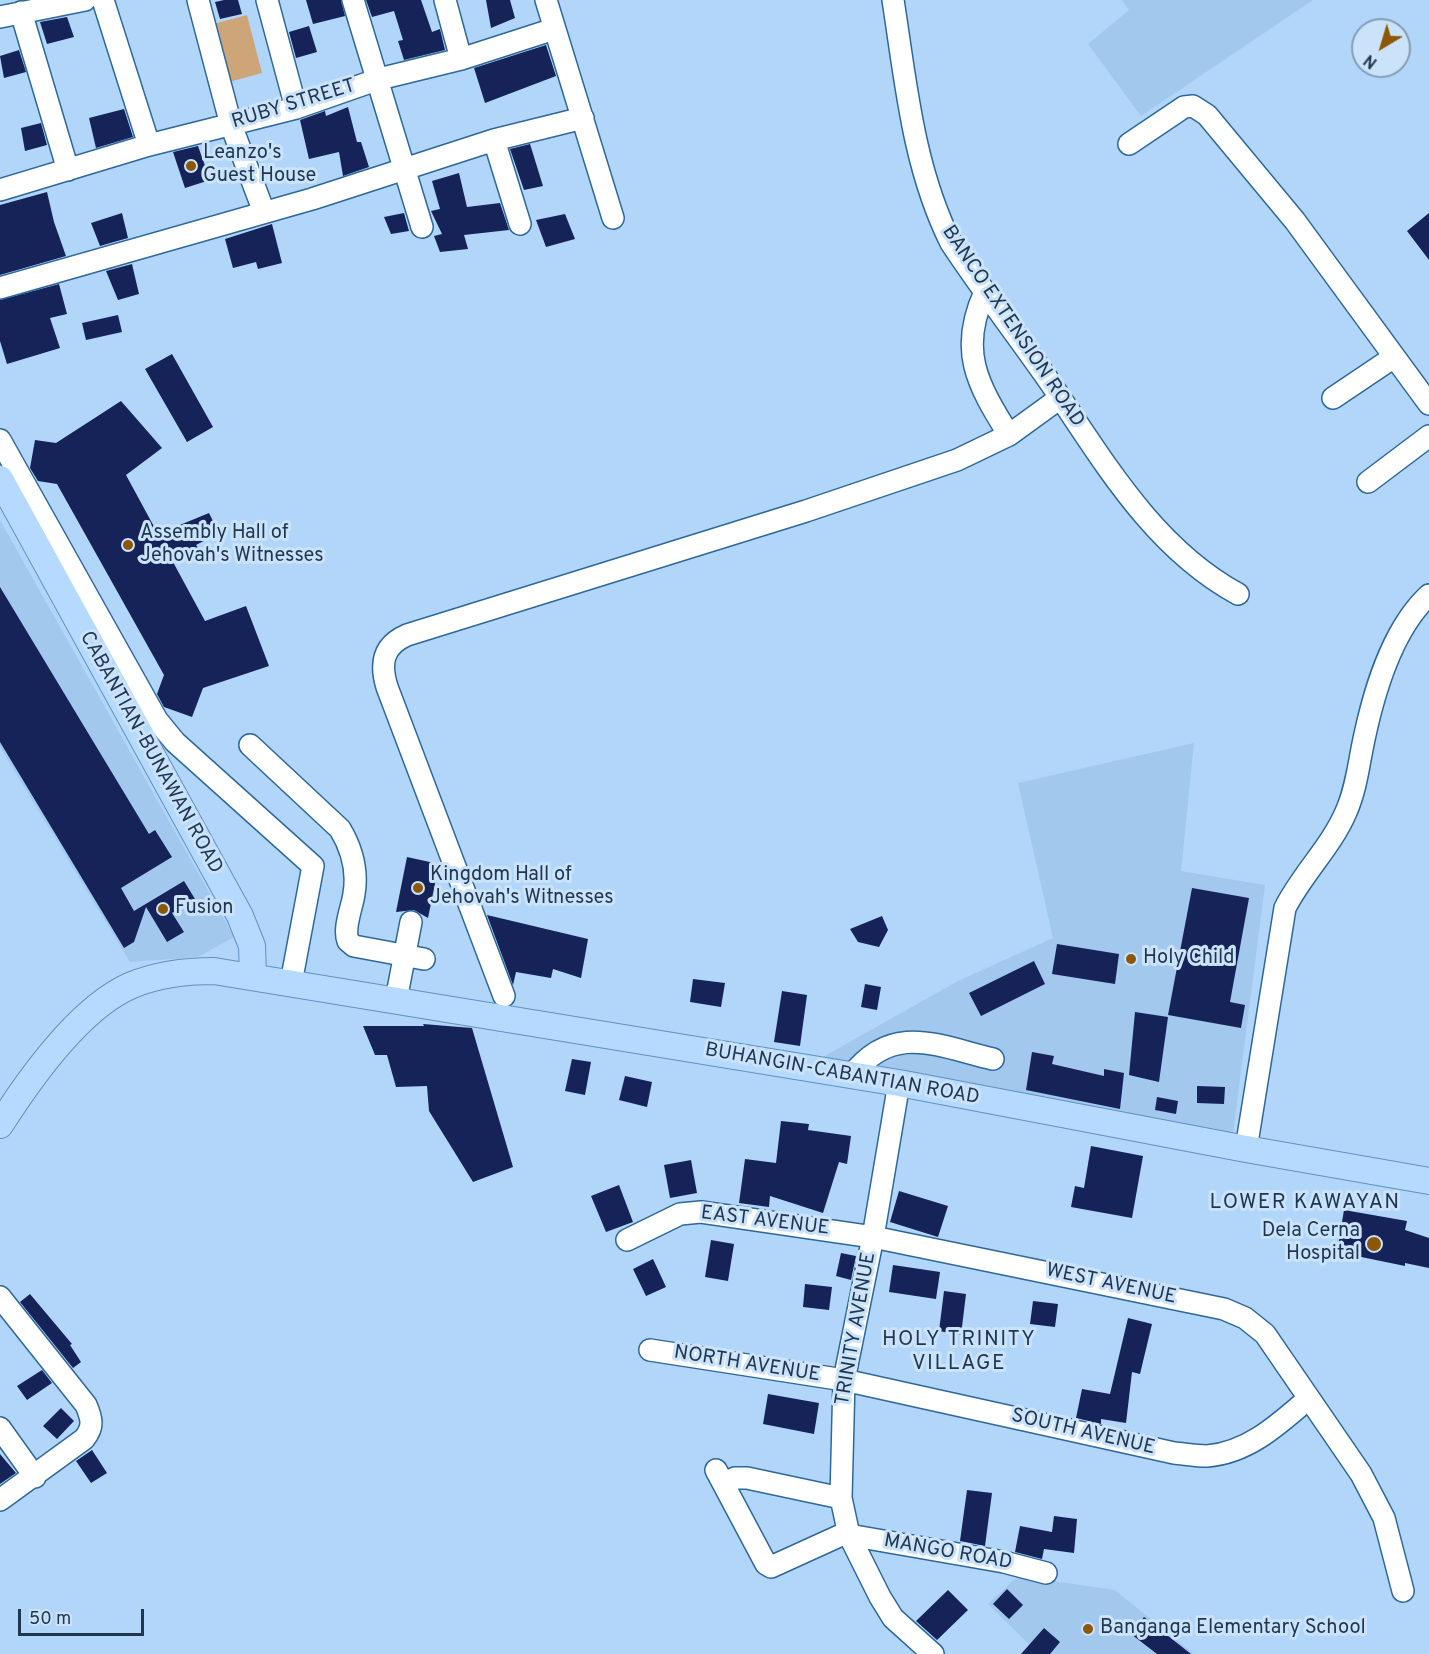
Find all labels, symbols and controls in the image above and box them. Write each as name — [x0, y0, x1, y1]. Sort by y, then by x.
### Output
north arrow — [1351, 18, 1411, 78]
text: N — [1360, 49, 1382, 72]
street label: RUBY STREET — [229, 75, 359, 135]
place label: Leanzo's Guest House — [203, 142, 316, 189]
marker: Leanzo's Guest House — [184, 159, 198, 173]
street label: BANCO EXTENSION ROAD — [936, 222, 1088, 432]
place label: Assembly Hall of Jehovah's Witnesses — [140, 522, 324, 569]
marker: Assembly Hall of Jehovah's Witnesses — [121, 538, 135, 552]
street label: CABANTIAN-BUNAWAN ROAD — [73, 628, 227, 878]
place label: Kingdom Hall of Jehovah's Witnesses — [430, 864, 614, 911]
marker: Kingdom Hall of Jehovah's Witnesses — [411, 881, 425, 895]
place label: Fusion — [175, 897, 234, 921]
marker: Fusion — [156, 902, 170, 916]
place label: Holy Child — [1143, 947, 1234, 971]
marker: Holy Child — [1124, 952, 1138, 966]
street label: BUHANGIN-CABANTIAN ROAD — [703, 1039, 981, 1111]
district label: LOWER KAWAYAN — [1209, 1191, 1401, 1217]
street label: EAST AVENUE — [699, 1202, 831, 1242]
place label: Dela Cerna Hospital — [1262, 1220, 1360, 1267]
marker: Dela Cerna Hospital — [1365, 1235, 1383, 1253]
street label: TRINITY AVENUE — [832, 1250, 882, 1408]
street label: WEST AVENUE — [1044, 1259, 1178, 1311]
district label: HOLY TRINITY VILLAGE — [882, 1328, 1036, 1378]
street label: NORTH AVENUE — [672, 1342, 822, 1388]
street label: SOUTH AVENUE — [1009, 1405, 1157, 1461]
street label: MANGO ROAD — [882, 1530, 1014, 1576]
scale bar — [21, 1597, 147, 1635]
text: 50 m — [29, 1608, 71, 1631]
place label: Banganga Elementary School — [1100, 1617, 1366, 1641]
marker: Banganga Elementary School — [1081, 1622, 1095, 1636]

